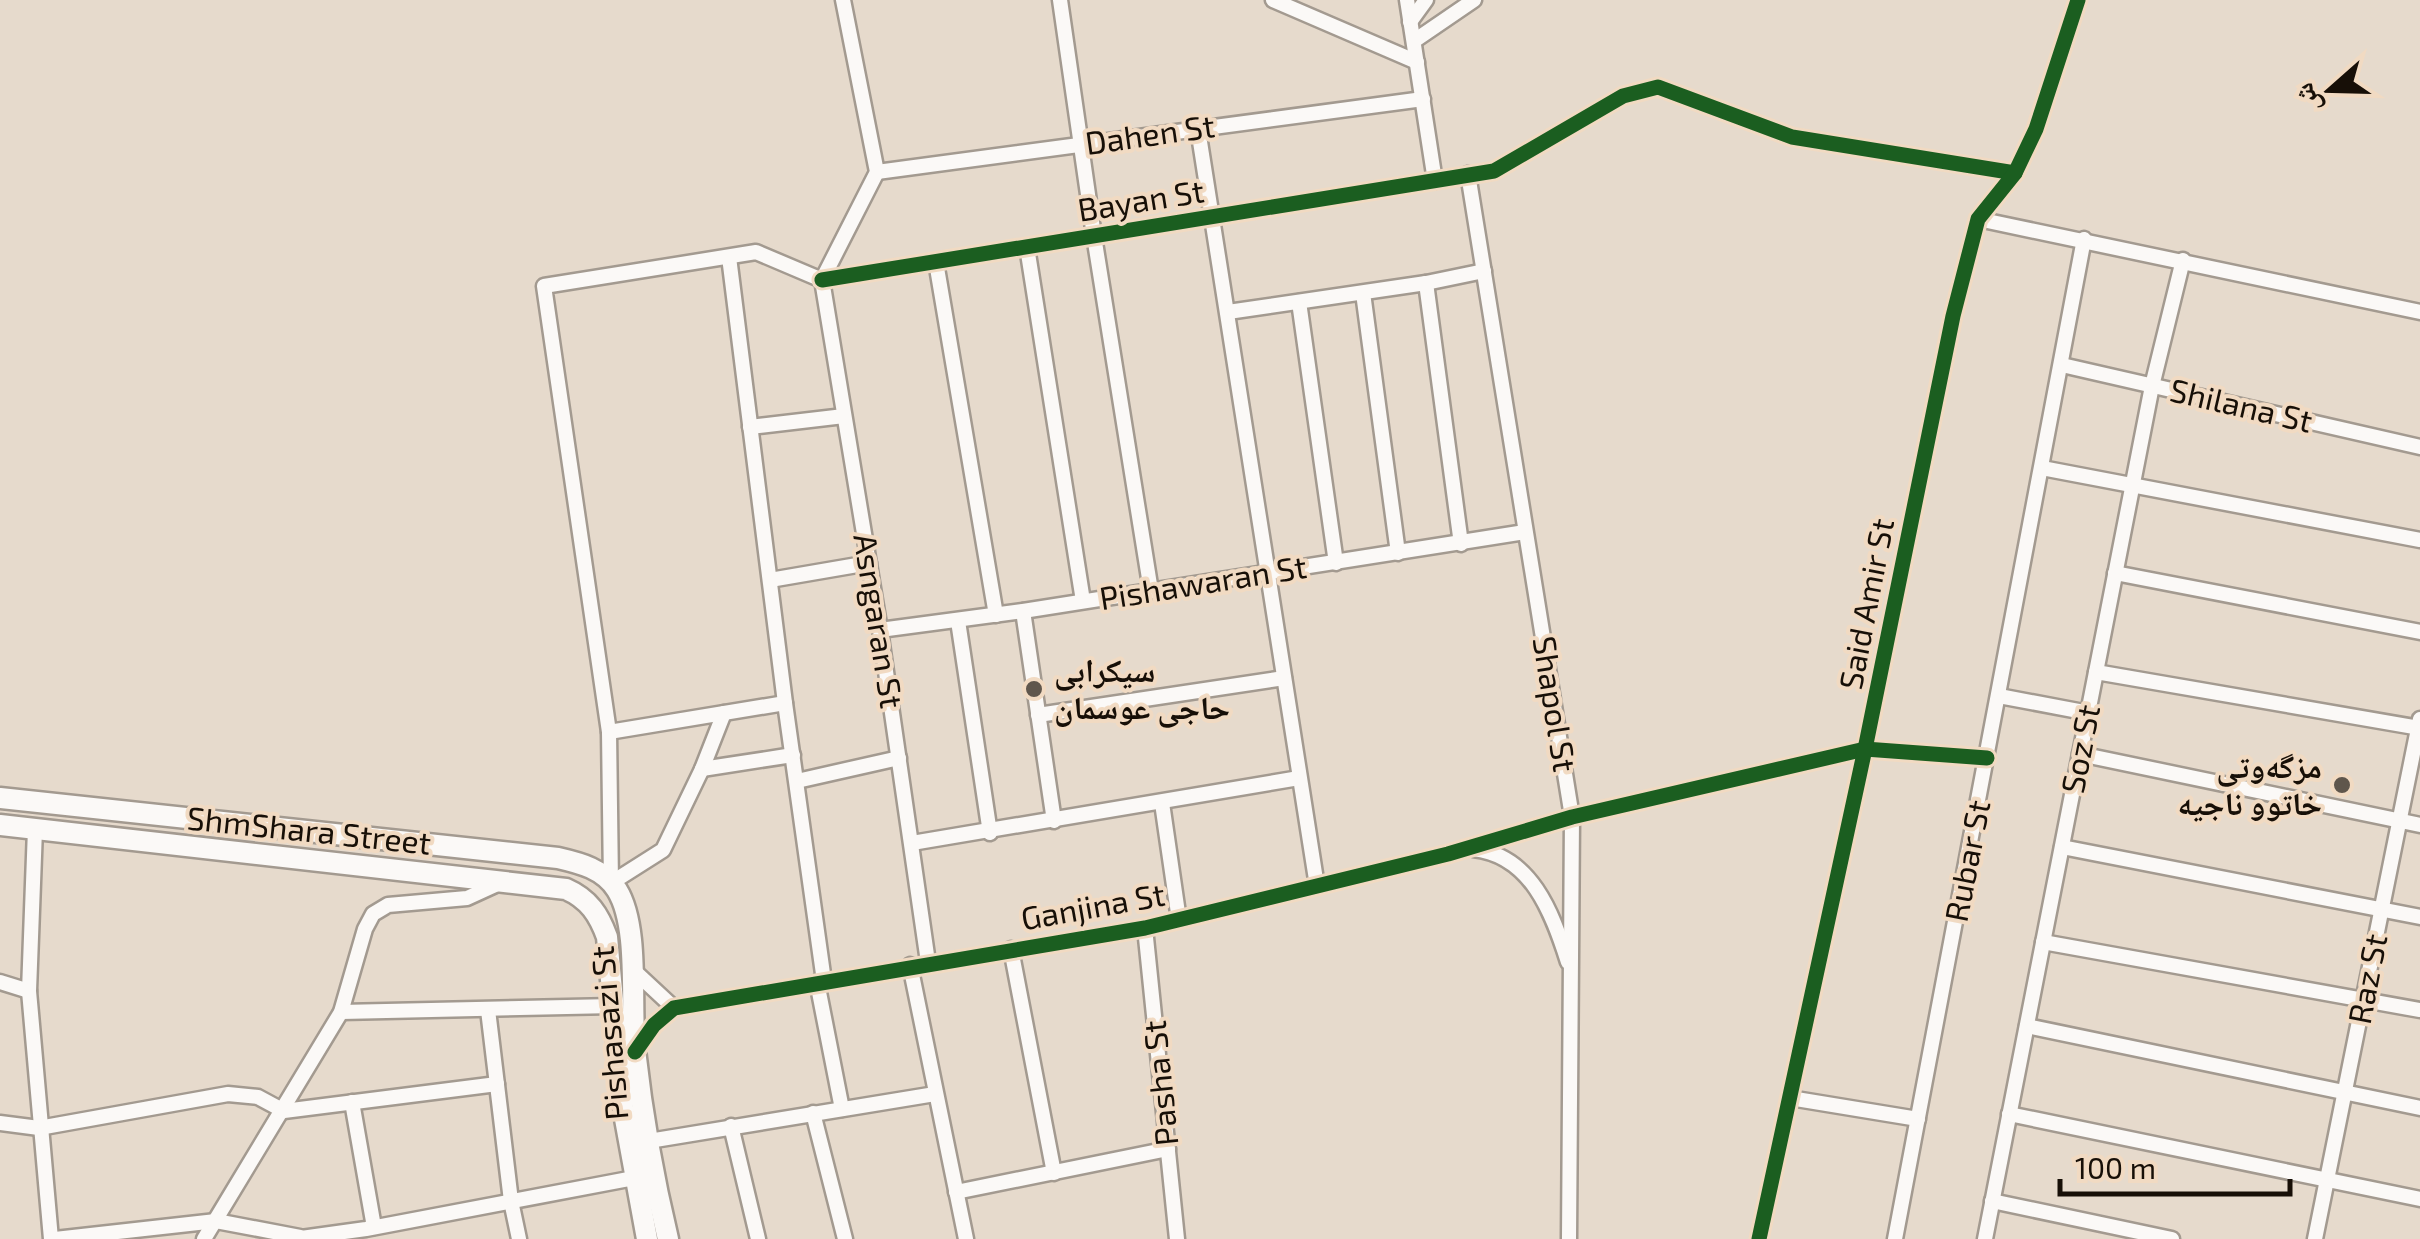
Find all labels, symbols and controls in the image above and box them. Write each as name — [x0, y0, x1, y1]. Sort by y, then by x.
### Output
north arrow — [2280, 40, 2380, 140]
text: ش — [2285, 79, 2328, 119]
street label: Dahen St — [1083, 105, 1217, 161]
street label: Bayan St — [1075, 170, 1207, 228]
street label: Shilana St — [2167, 369, 2316, 439]
street label: Said Amir St — [1830, 515, 1900, 692]
street label: Asngaran St — [847, 531, 913, 711]
street label: Pishawaran St — [1096, 546, 1309, 616]
street label: Shapol St — [1527, 633, 1585, 774]
place label: سیکرابی حاجی عوسمان — [1054, 650, 1230, 728]
marker: سیکرابی حاجی عوسمان — [1023, 678, 1045, 700]
street label: Soz St — [2052, 701, 2106, 796]
place label: مزگەوتی خاتوو ناجیە — [2177, 746, 2322, 822]
marker: مزگەوتی خاتوو ناجیە — [2331, 774, 2353, 796]
street label: ShmShara Street — [185, 797, 433, 861]
street label: Rubar St — [1936, 797, 1996, 925]
street label: Ganjina St — [1018, 874, 1168, 937]
street label: Raz St — [2339, 930, 2393, 1027]
street label: Pishasazi St — [581, 945, 635, 1122]
street label: Pasha St — [1134, 1019, 1184, 1148]
scale bar — [2060, 1134, 2290, 1196]
text: 100 m — [2075, 1149, 2156, 1185]

